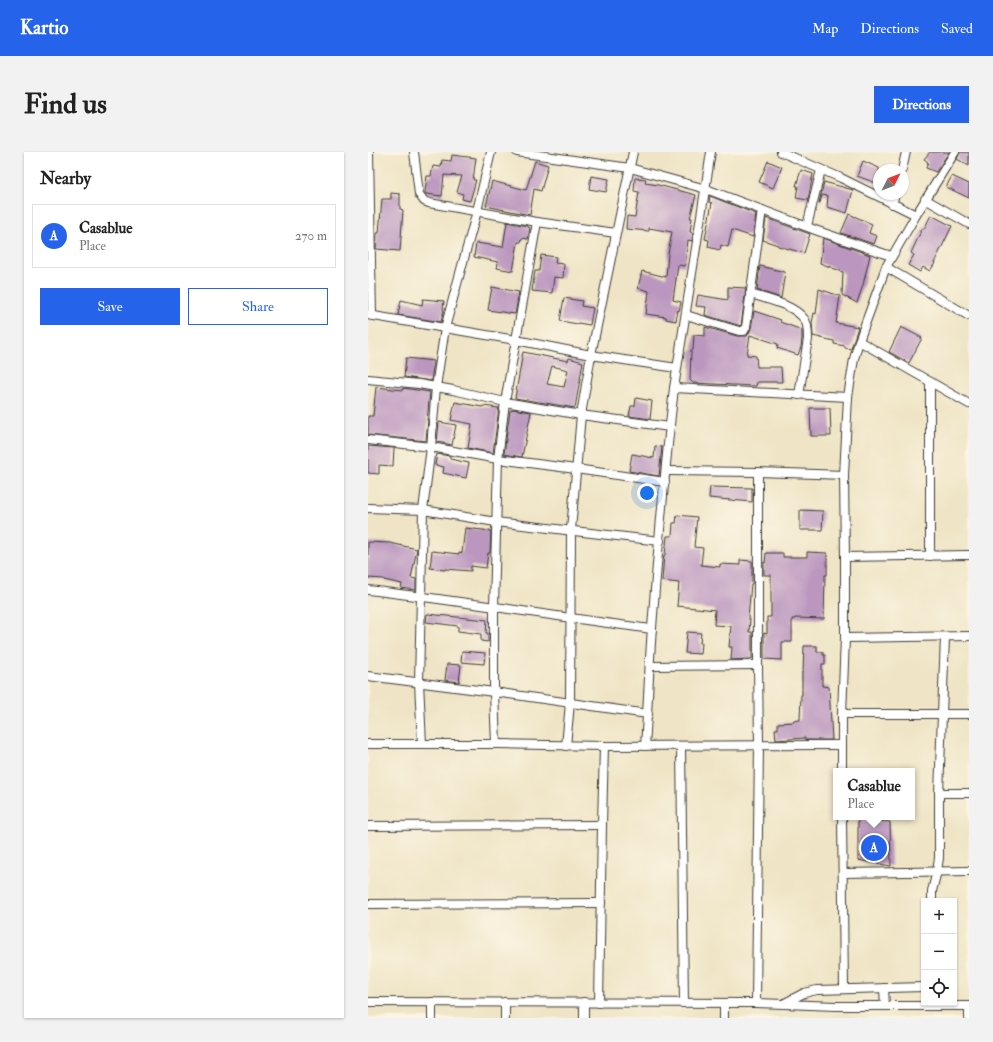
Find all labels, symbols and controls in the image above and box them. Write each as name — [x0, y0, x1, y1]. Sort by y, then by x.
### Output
text: Kartio — [20, 16, 68, 40]
text: Map — [812, 20, 838, 37]
text: Directions — [860, 20, 919, 37]
text: Saved — [941, 20, 973, 37]
button: Directions — [874, 86, 969, 123]
text: Find us — [24, 87, 107, 122]
north arrow — [873, 164, 909, 200]
text: Nearby — [40, 168, 91, 189]
text: Casablue — [79, 219, 133, 238]
text: A — [50, 228, 58, 244]
text: 270 m — [295, 228, 327, 244]
text: Place — [79, 238, 106, 254]
button: Save — [40, 288, 180, 325]
button: Share — [188, 288, 328, 325]
your location — [637, 483, 657, 503]
popup — [833, 768, 915, 820]
text: Casablue — [847, 777, 901, 796]
text: Place — [847, 796, 874, 812]
pin: A — [861, 833, 887, 863]
map controls — [921, 898, 957, 1006]
button: + — [921, 898, 957, 934]
button: − — [921, 934, 957, 970]
button: locate — [921, 970, 957, 1006]

